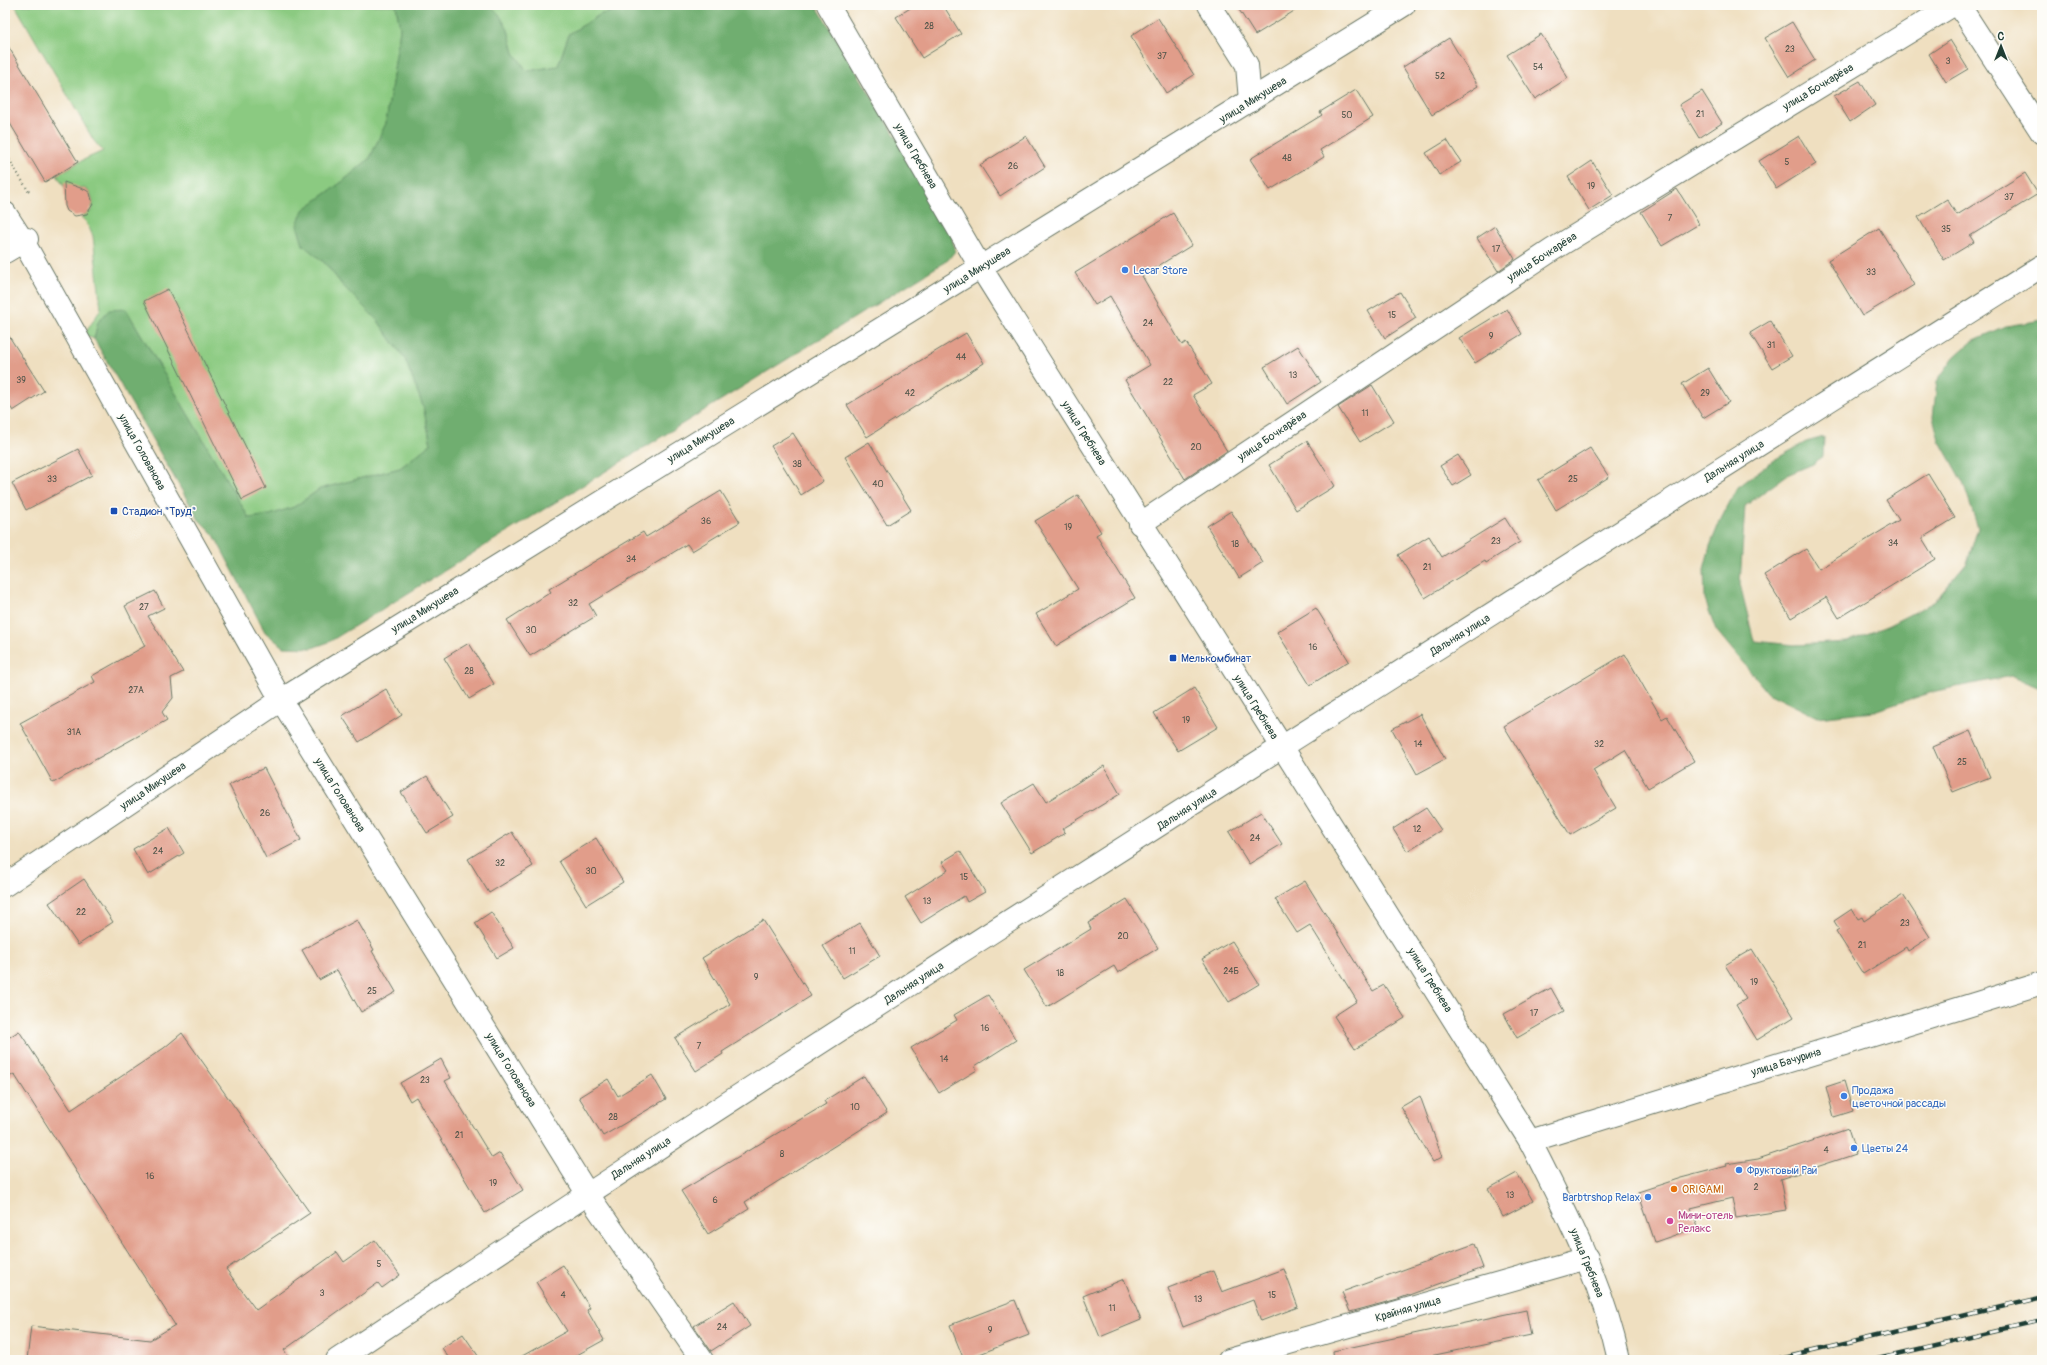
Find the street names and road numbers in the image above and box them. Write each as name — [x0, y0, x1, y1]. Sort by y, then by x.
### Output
street label: улица Бочкарёва — [1779, 61, 1856, 114]
street label: улица Микушева — [1216, 74, 1289, 126]
street label: улица Гребнева — [892, 120, 940, 191]
street label: улица Бочкарёва — [1504, 230, 1579, 285]
street label: улица Микушева — [940, 244, 1013, 296]
street label: улица Гребнева — [1059, 398, 1109, 468]
street label: улица Бочкарёва — [1234, 408, 1309, 464]
street label: улица Голованова — [115, 411, 168, 492]
street label: улица Микушева — [664, 414, 737, 466]
street label: Дальняя улица — [1701, 437, 1766, 485]
street label: улица Микушева — [388, 584, 461, 636]
street label: Дальняя улица — [1427, 611, 1492, 659]
street label: улица Гребнева — [1231, 672, 1281, 742]
street label: улица Голованова — [311, 755, 368, 835]
street label: улица Микушева — [117, 759, 188, 813]
street label: Дальняя улица — [1154, 785, 1219, 834]
street label: улица Гребнева — [1405, 945, 1455, 1015]
street label: Дальняя улица — [881, 959, 946, 1008]
street label: улица Голованова — [482, 1030, 539, 1110]
street label: улица Бачурина — [1749, 1045, 1823, 1079]
street label: Дальняя улица — [608, 1134, 673, 1183]
street label: улица Гребнева — [1567, 1226, 1607, 1299]
street label: Крайняя улица — [1374, 1293, 1442, 1325]

